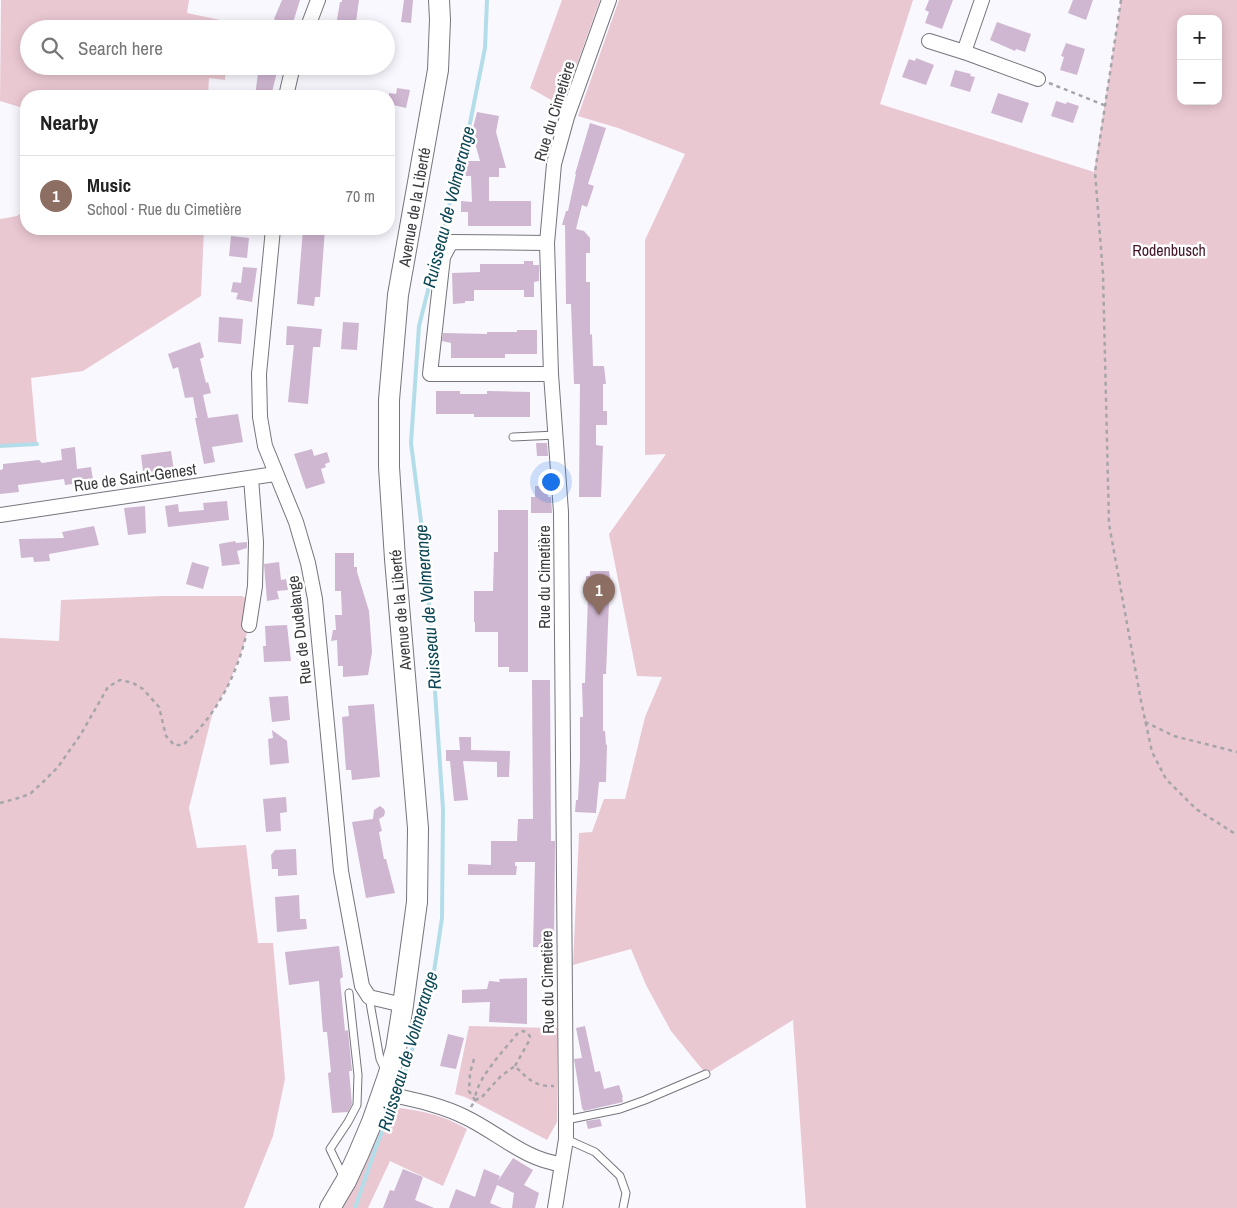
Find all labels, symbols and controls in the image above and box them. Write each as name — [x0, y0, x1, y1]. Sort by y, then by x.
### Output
map controls — [1177, 15, 1222, 105]
button: + — [1177, 15, 1222, 60]
search box — [20, 20, 395, 75]
icon: search — [38, 34, 66, 62]
text: Search here — [78, 35, 163, 61]
street label: Rue du Cimetière — [528, 58, 580, 164]
button: − — [1177, 60, 1222, 105]
text: Nearby — [40, 108, 98, 137]
water label: Ruisseau de Volmerange — [416, 124, 481, 290]
street label: Avenue de la Liberté — [392, 146, 435, 269]
text: Music — [87, 172, 131, 198]
text: 1 — [52, 185, 60, 207]
text: 70 m — [346, 185, 375, 207]
text: School · Rue du Cimetière — [87, 198, 242, 220]
park label: Rodenbusch — [1132, 239, 1206, 261]
street label: Rue de Saint-Genest — [72, 457, 198, 496]
your location — [538, 469, 564, 495]
water label: Ruisseau de Volmerange — [408, 523, 447, 691]
street label: Rue du Cimetière — [533, 525, 555, 629]
street label: Avenue de la Liberté — [384, 549, 416, 672]
street label: Rue de Dudelange — [281, 574, 317, 686]
pin: 1 — [583, 574, 615, 615]
street label: Rue du Cimetière — [535, 930, 559, 1034]
water label: Ruisseau de Volmerange — [371, 968, 444, 1134]

